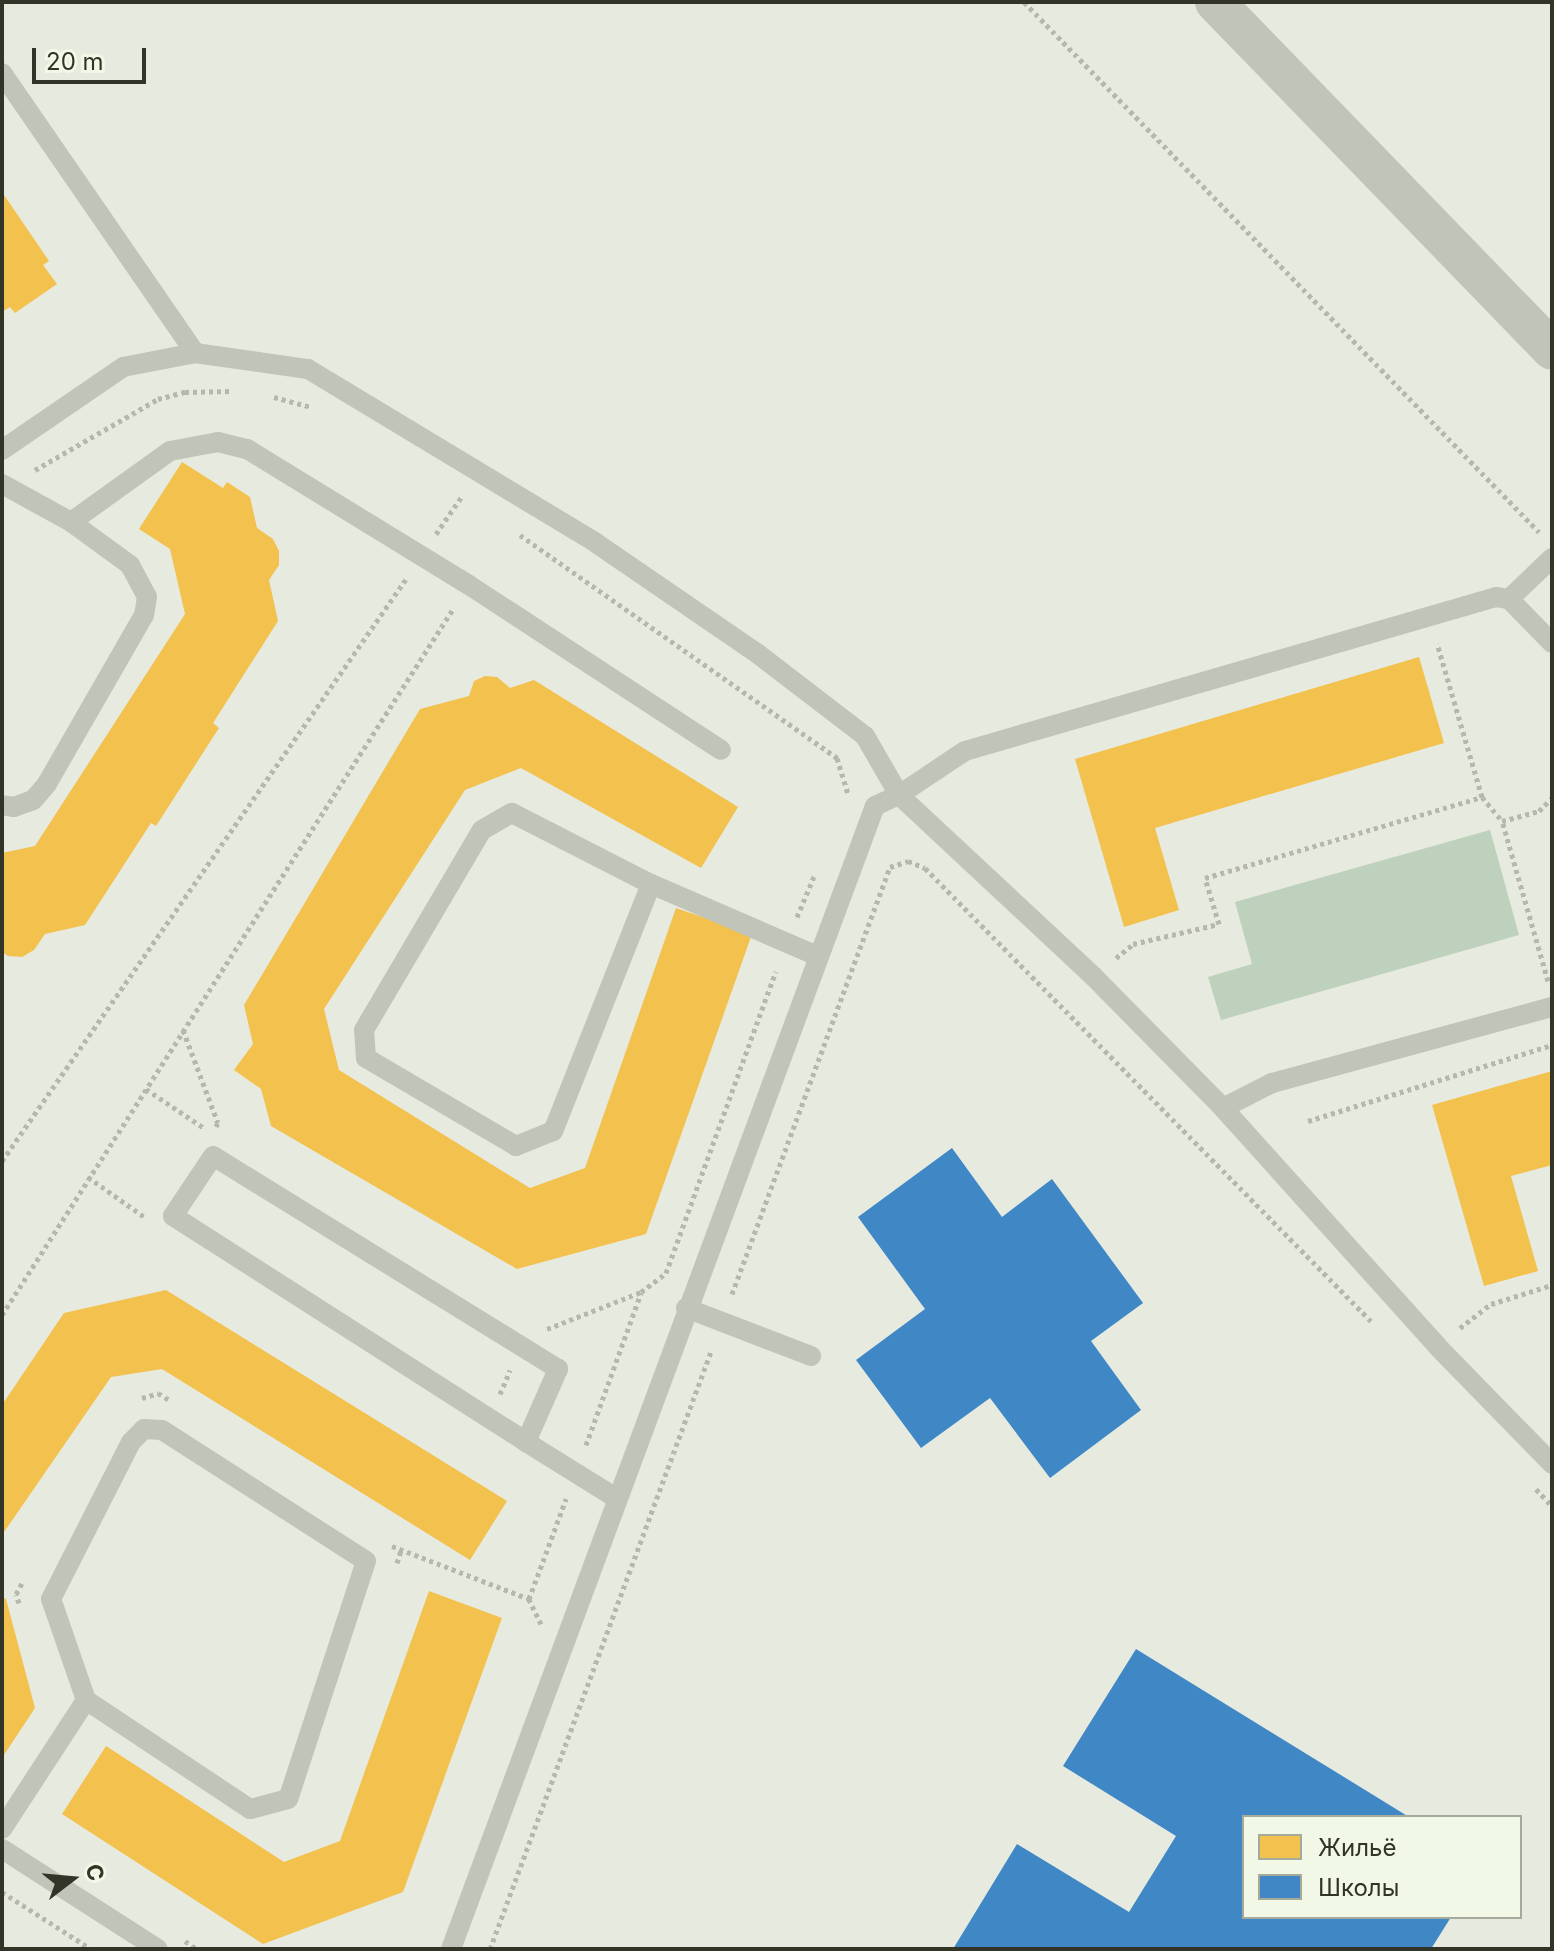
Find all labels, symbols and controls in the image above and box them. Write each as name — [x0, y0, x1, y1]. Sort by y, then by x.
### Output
scale bar — [36, 32, 150, 82]
text: 20 m — [46, 47, 104, 76]
legend — [1242, 1815, 1522, 1919]
text: Жильё — [1318, 1833, 1396, 1862]
north arrow — [32, 1839, 112, 1919]
text: С — [80, 1861, 110, 1884]
text: Школы — [1318, 1873, 1399, 1902]

